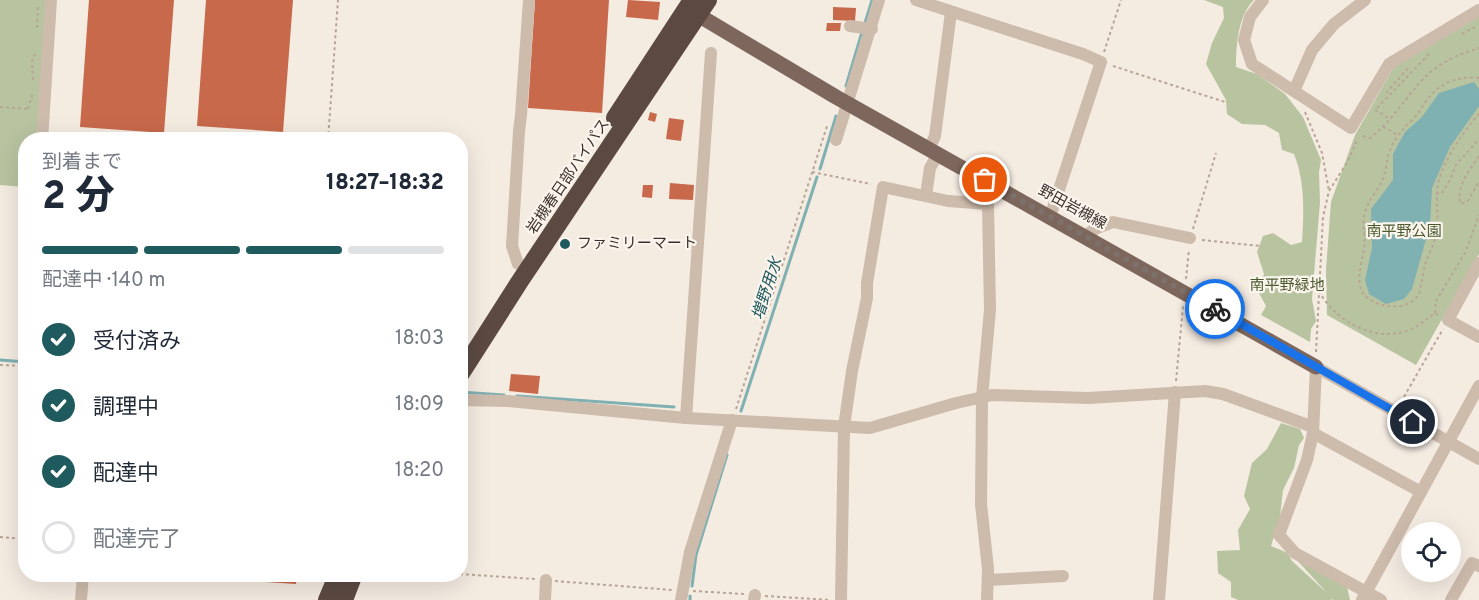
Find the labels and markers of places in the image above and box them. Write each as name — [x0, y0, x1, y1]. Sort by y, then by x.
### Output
pin — [959, 154, 1010, 205]
place label: ファミリーマート — [577, 235, 697, 254]
marker: ファミリーマート — [558, 237, 572, 251]
pin — [1387, 396, 1438, 447]

